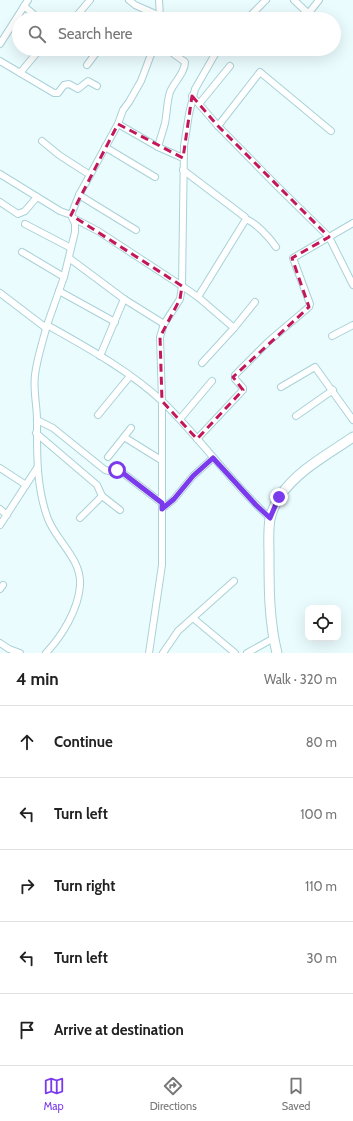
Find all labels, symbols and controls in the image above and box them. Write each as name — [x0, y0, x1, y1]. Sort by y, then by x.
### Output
search box — [12, 12, 341, 56]
icon: search — [26, 23, 48, 45]
text: Search here — [58, 25, 133, 43]
route start — [108, 461, 126, 479]
route end — [270, 488, 288, 506]
map controls — [305, 605, 341, 641]
button: locate — [305, 605, 341, 641]
text: 4 min — [16, 669, 59, 689]
text: Walk · 320 m — [264, 671, 337, 687]
icon: ahead — [16, 731, 38, 753]
text: Continue — [54, 733, 113, 751]
text: 80 m — [306, 734, 337, 750]
icon: left — [16, 803, 38, 825]
text: Turn left — [54, 805, 108, 823]
text: 100 m — [300, 806, 337, 822]
icon: right — [16, 875, 38, 897]
text: Turn right — [54, 877, 115, 895]
text: 110 m — [305, 878, 337, 894]
icon: left — [16, 947, 38, 969]
text: Turn left — [54, 949, 108, 967]
text: 30 m — [307, 950, 337, 966]
icon: arrive — [16, 1019, 38, 1041]
text: Arrive at destination — [54, 1021, 184, 1039]
tab: Map — [43, 1075, 65, 1113]
tab: Directions — [150, 1075, 197, 1113]
tab: Saved — [282, 1075, 310, 1113]

